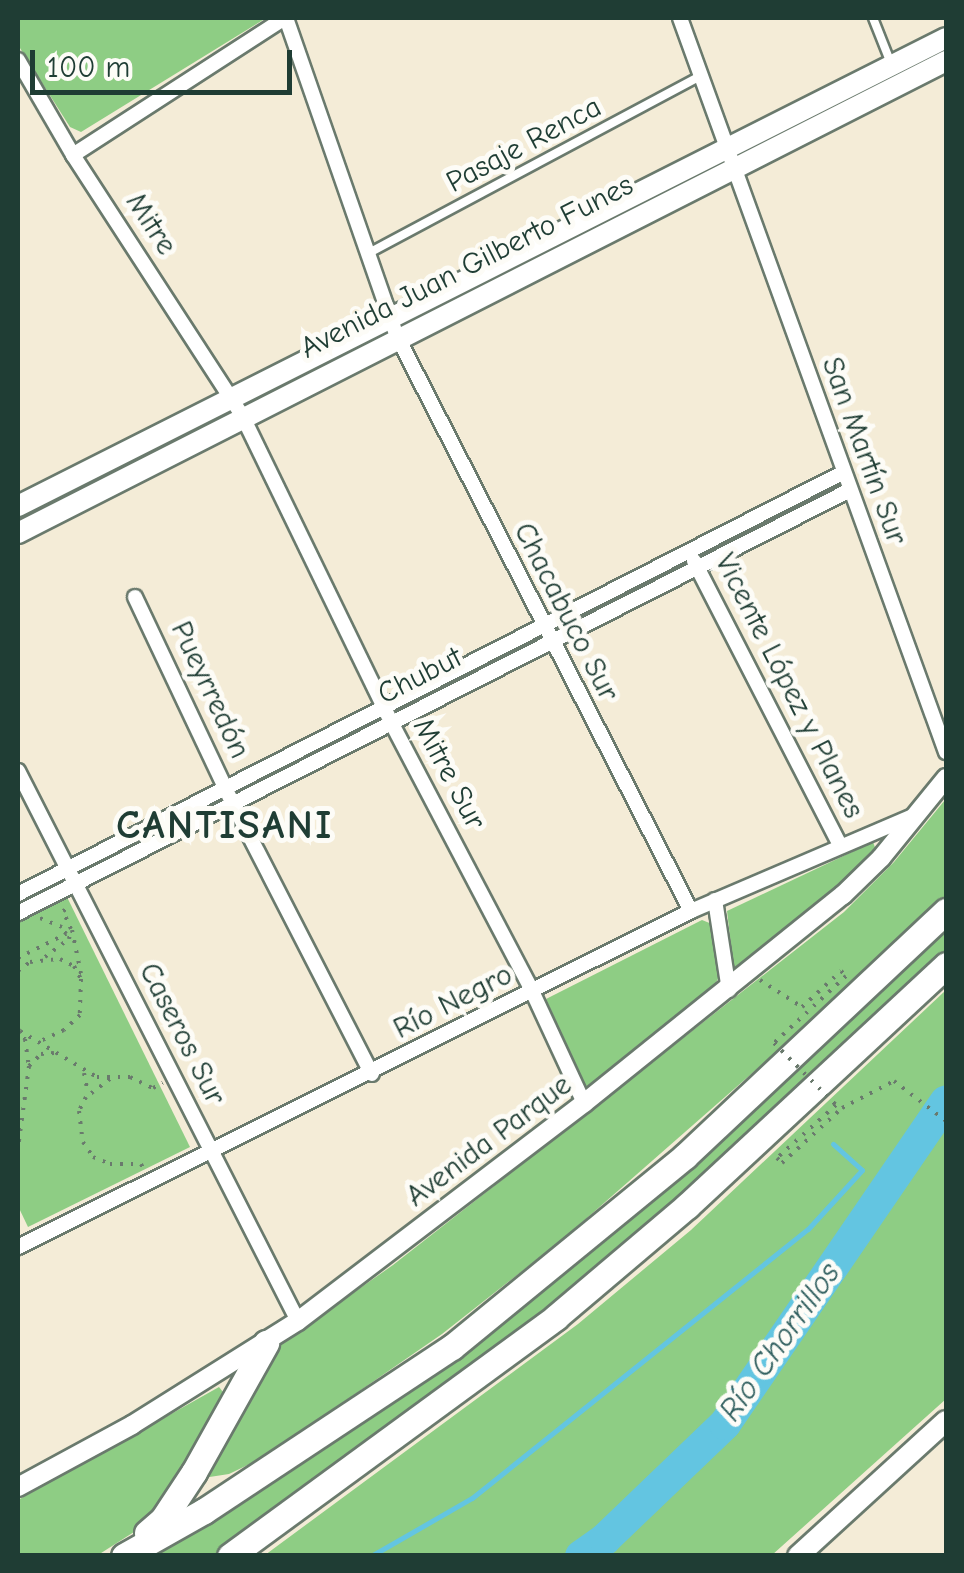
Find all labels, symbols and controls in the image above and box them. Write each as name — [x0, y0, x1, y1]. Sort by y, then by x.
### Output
scale bar — [35, 30, 298, 92]
text: 100 m — [47, 50, 130, 85]
street label: Pasaje Renca — [440, 89, 608, 201]
street label: Avenida Juan Gilberto Funes — [295, 167, 639, 367]
street label: Mitre — [118, 186, 184, 262]
street label: San Martín Sur — [813, 352, 915, 550]
street label: Chacabuco Sur — [506, 517, 626, 707]
street label: Vicente López y Planes — [707, 548, 871, 824]
street label: Pueyrredón — [163, 616, 257, 764]
street label: Chubut — [372, 640, 468, 712]
street label: Mitre Sur — [405, 712, 493, 836]
district label: CANTISANI — [116, 801, 334, 849]
street label: Caseros Sur — [131, 957, 233, 1111]
street label: Río Negro — [388, 957, 518, 1047]
street label: Avenida Parque — [399, 1067, 579, 1215]
water label: Río Chorrillos — [711, 1255, 849, 1429]

